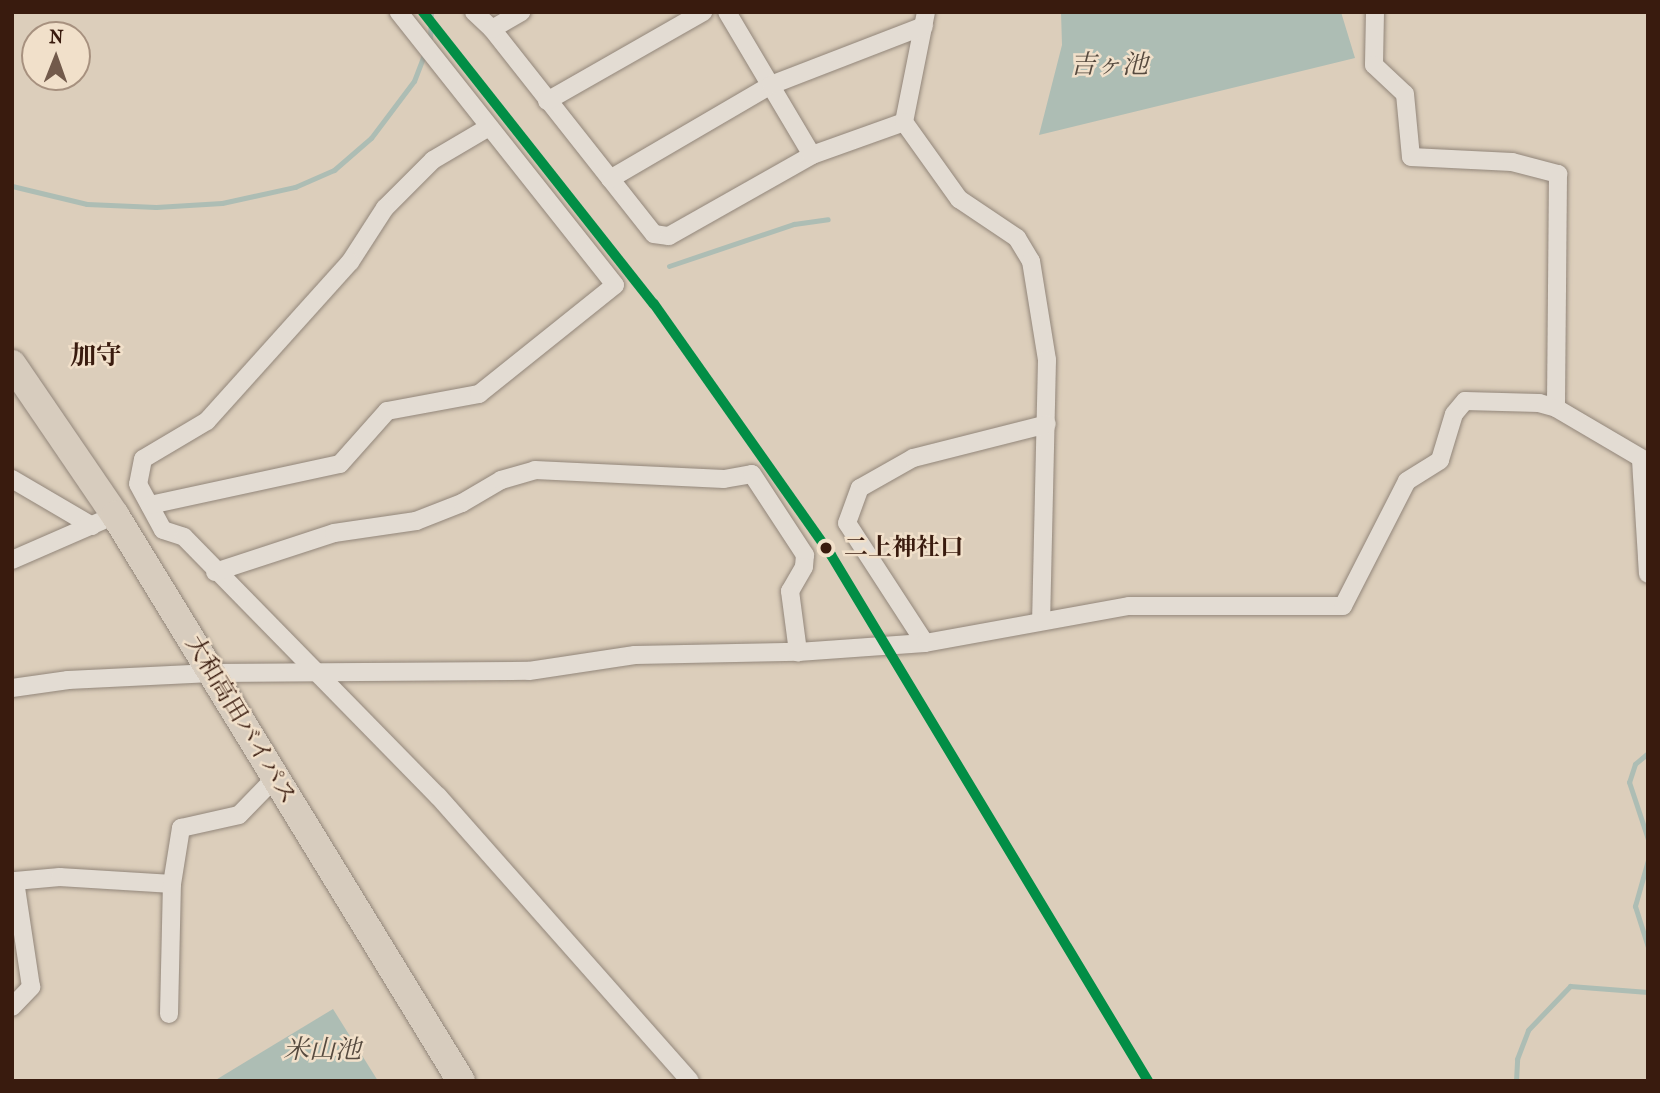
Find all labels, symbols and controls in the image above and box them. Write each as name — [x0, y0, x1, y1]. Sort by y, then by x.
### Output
north arrow — [21, 21, 91, 91]
text: N — [49, 26, 64, 48]
water label: 吉ヶ池 — [1070, 49, 1148, 81]
district label: 加守 — [70, 340, 122, 372]
place label: 二上神社口 — [844, 534, 964, 562]
marker: 二上神社口 — [815, 537, 837, 559]
street label: 大和高田バイパス — [179, 630, 303, 810]
water label: 米山池 — [283, 1034, 361, 1066]

